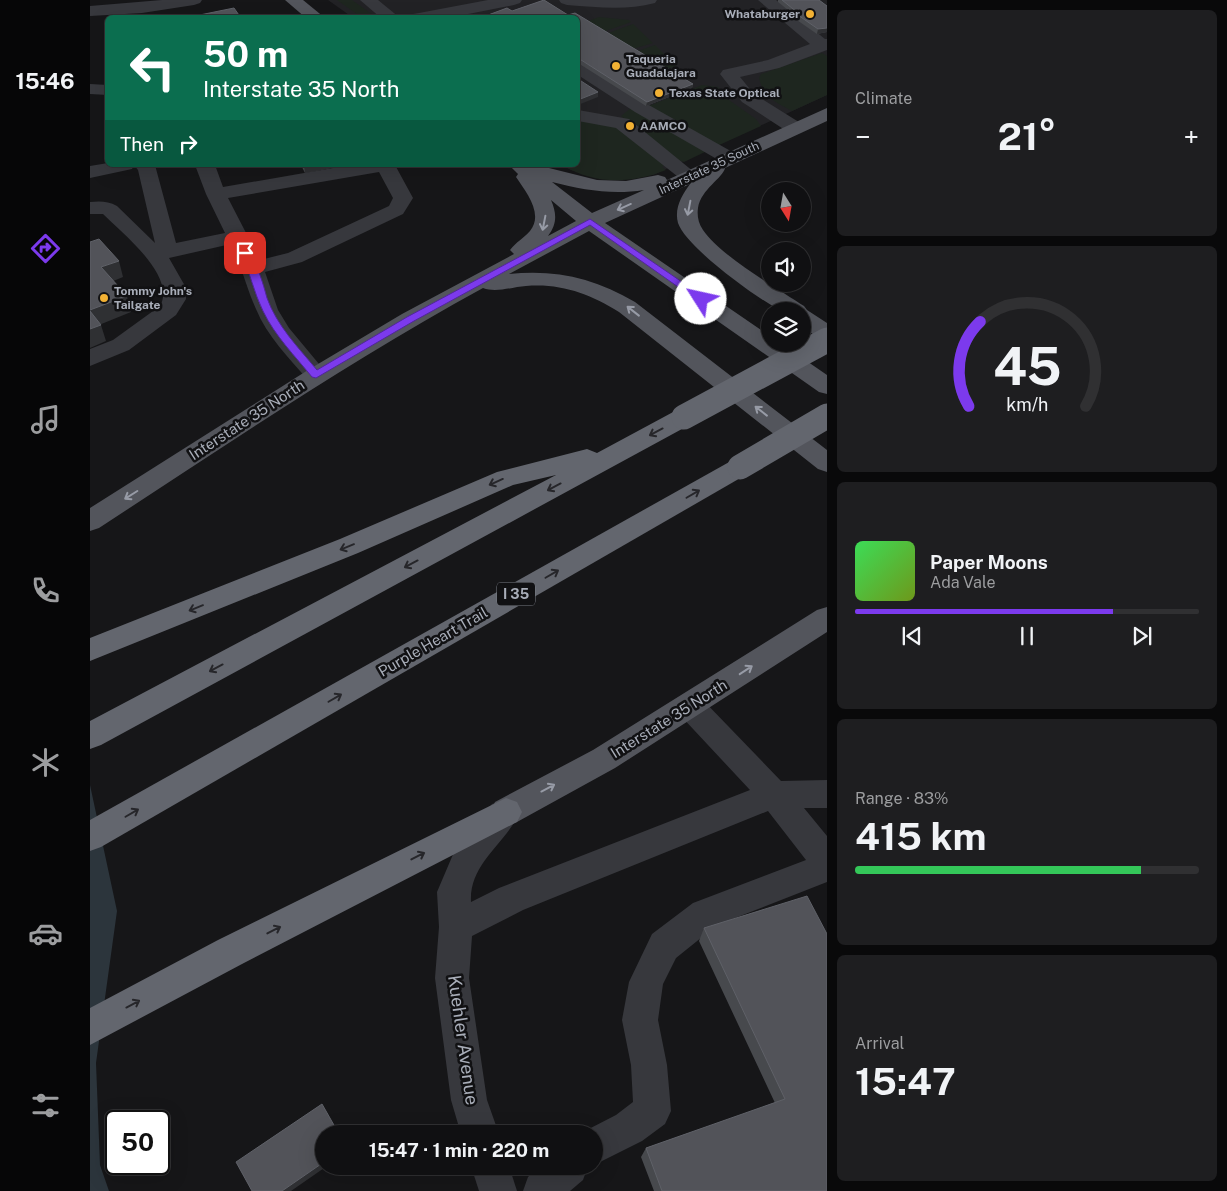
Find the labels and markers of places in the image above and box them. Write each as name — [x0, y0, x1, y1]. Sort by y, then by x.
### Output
place label: Whataburger — [724, 7, 800, 21]
marker: Whataburger — [804, 8, 816, 20]
place label: Taqueria Guadalajara — [626, 52, 696, 80]
marker: Taqueria Guadalajara — [610, 60, 622, 72]
place label: Texas State Optical — [669, 86, 780, 100]
marker: Texas State Optical — [653, 87, 665, 99]
place label: AAMCO — [640, 119, 686, 133]
marker: AAMCO — [624, 120, 636, 132]
pin — [224, 232, 266, 274]
place label: Tommy John's Tailgate — [114, 284, 192, 312]
marker: Tommy John's Tailgate — [98, 292, 110, 304]

